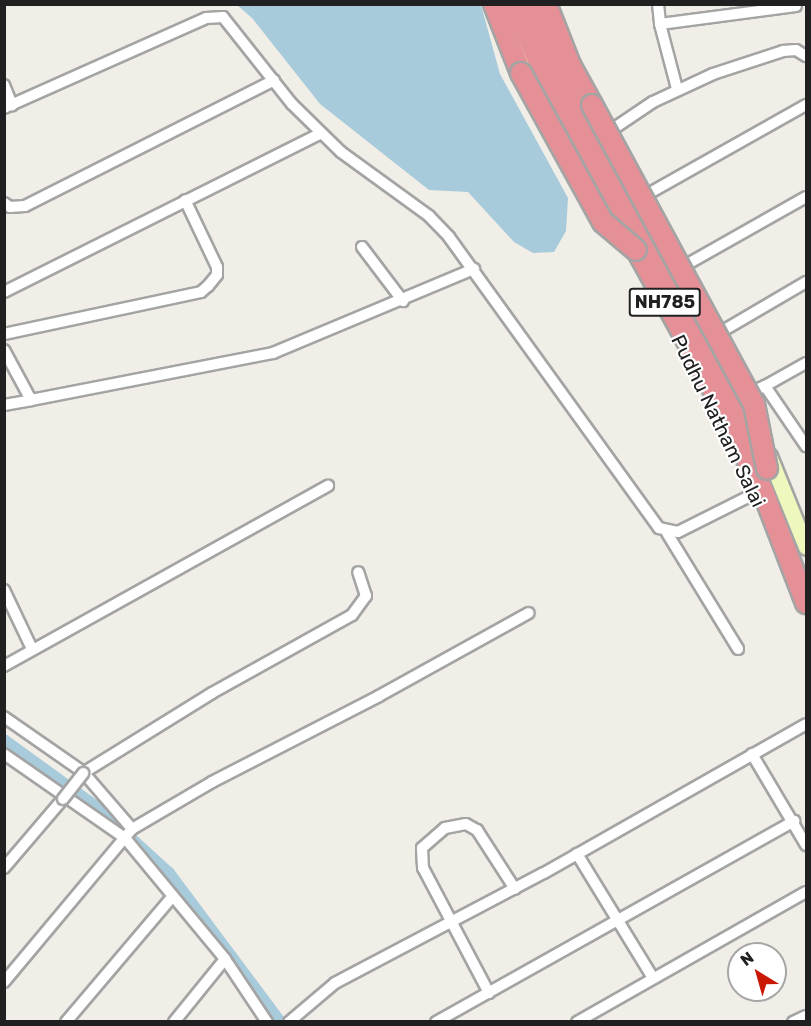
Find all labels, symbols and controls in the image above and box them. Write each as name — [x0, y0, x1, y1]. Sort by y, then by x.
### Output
road number: NH785 — [628, 287, 702, 317]
street label: Pudhu Natham Salai — [666, 331, 770, 511]
north arrow — [727, 942, 787, 1002]
text: N — [737, 948, 757, 970]

